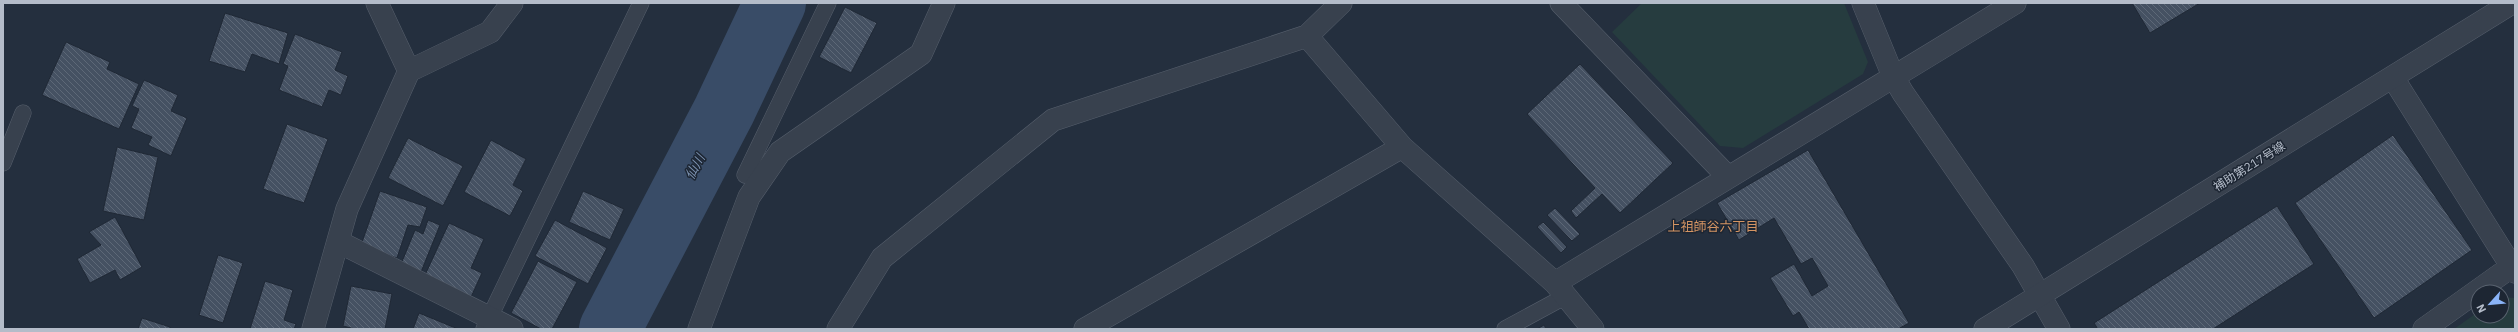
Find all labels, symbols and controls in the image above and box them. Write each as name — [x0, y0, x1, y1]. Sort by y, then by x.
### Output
street label: 補助第217号線 — [2210, 138, 2288, 194]
water label: 仙川 — [681, 150, 710, 182]
district label: 上祖師谷六丁目 — [1667, 218, 1759, 235]
north arrow — [2470, 284, 2510, 324]
text: N — [2473, 302, 2489, 315]

